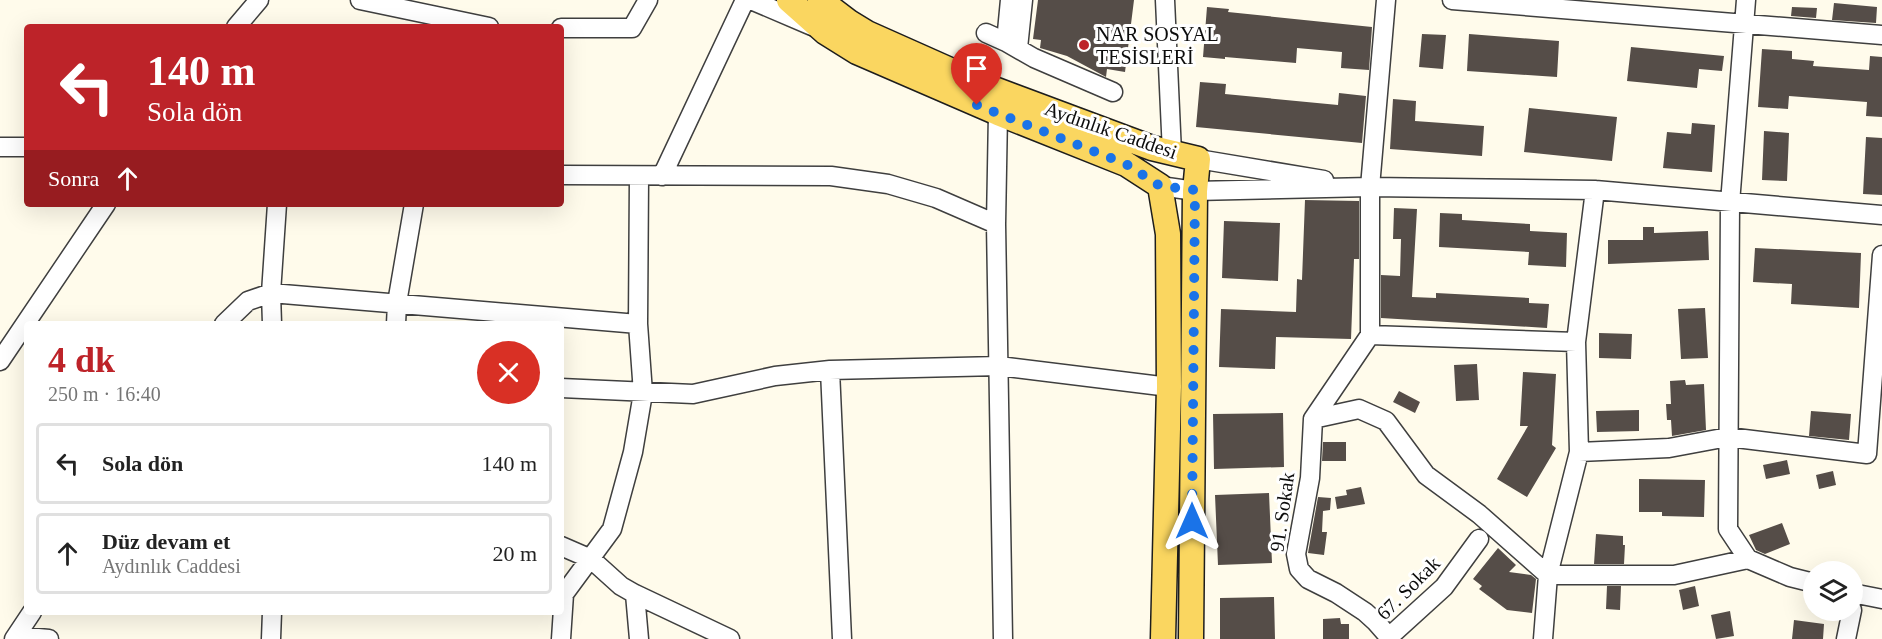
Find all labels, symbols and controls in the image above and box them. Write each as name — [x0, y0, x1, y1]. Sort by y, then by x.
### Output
place label: NAR SOSYAL TESİSLERİ — [1096, 23, 1219, 68]
marker: NAR SOSYAL TESİSLERİ — [1077, 38, 1091, 52]
pin — [951, 43, 1002, 105]
icon: left — [48, 48, 126, 126]
text: 140 m — [147, 48, 256, 94]
icon: arrive — [960, 52, 993, 85]
text: Sola dön — [147, 97, 242, 127]
street label: Aydınlık Caddesi — [1042, 97, 1181, 164]
icon: ahead — [111, 162, 144, 195]
text: Sonra — [48, 166, 99, 191]
text: 4 dk — [48, 340, 115, 380]
button: close — [477, 341, 540, 404]
text: 250 m · 16:40 — [48, 383, 161, 405]
icon: left — [51, 447, 84, 480]
text: Sola dön — [102, 451, 183, 476]
text: 140 m — [481, 451, 537, 476]
street label: 91. Sokak — [1266, 471, 1298, 553]
position arrow — [1160, 489, 1224, 553]
text: Düz devam et — [102, 529, 230, 554]
icon: ahead — [51, 537, 84, 570]
text: 20 m — [492, 541, 537, 566]
street label: 67. Sokak — [1372, 552, 1444, 624]
text: Aydınlık Caddesi — [102, 555, 241, 577]
map controls — [1803, 561, 1863, 621]
button: layers — [1803, 561, 1863, 621]

